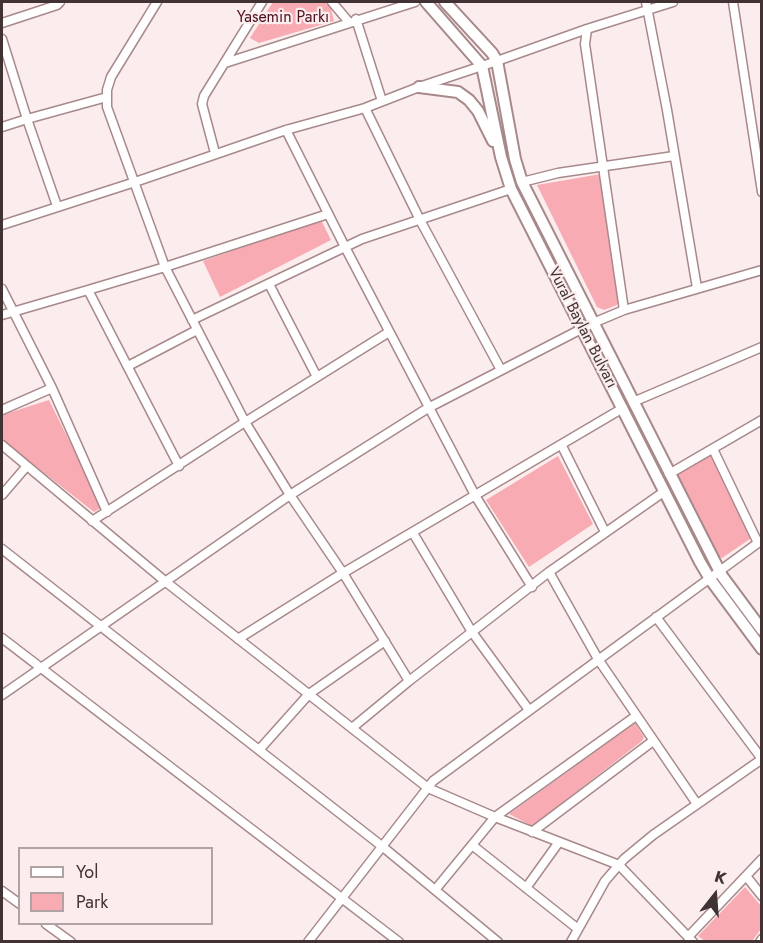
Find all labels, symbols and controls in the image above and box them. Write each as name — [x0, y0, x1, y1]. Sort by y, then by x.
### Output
park label: Yasemin Parkı — [237, 8, 329, 28]
street label: Vural Baylan Bulvarı — [543, 264, 621, 392]
legend — [18, 847, 213, 925]
text: Yol — [76, 859, 98, 885]
north arrow — [685, 865, 745, 925]
text: K — [712, 865, 729, 890]
text: Park — [76, 889, 108, 915]

